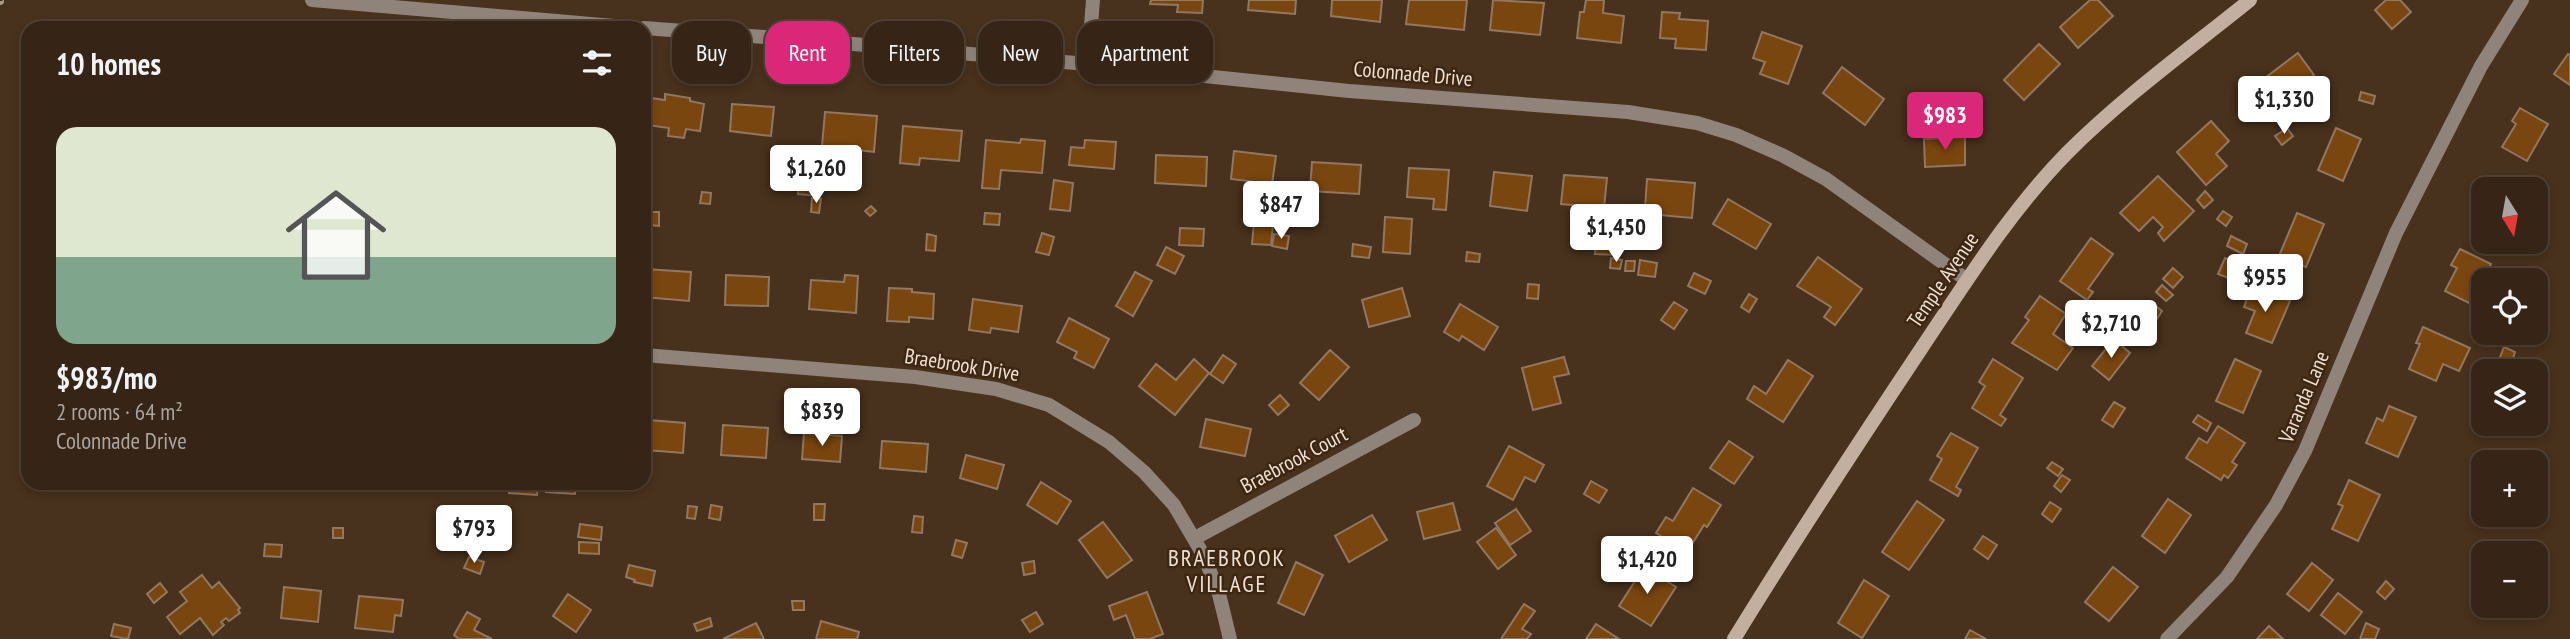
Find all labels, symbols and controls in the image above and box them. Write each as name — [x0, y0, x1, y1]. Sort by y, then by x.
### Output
chip: Buy — [672, 21, 751, 84]
chip: Rent — [765, 21, 850, 84]
chip: Filters — [864, 21, 964, 84]
chip: New — [978, 21, 1063, 84]
chip: Apartment — [1077, 21, 1213, 84]
text: 10 homes — [56, 44, 161, 83]
icon: filters — [578, 44, 616, 82]
street label: Colonnade Drive — [1352, 55, 1474, 92]
pin: $1,330 — [2227, 76, 2341, 136]
text: $1,330 — [2254, 84, 2314, 113]
pin: $983 — [1904, 92, 1986, 152]
text: $983 — [1923, 100, 1967, 129]
pin: $1,260 — [759, 146, 873, 205]
text: $1,260 — [786, 153, 846, 182]
icon: home — [273, 172, 399, 298]
north arrow — [2471, 177, 2548, 254]
map controls — [2471, 177, 2548, 618]
pin: $847 — [1240, 182, 1322, 241]
text: $847 — [1259, 189, 1303, 218]
pin: $1,450 — [1559, 204, 1673, 264]
text: $1,450 — [1586, 212, 1646, 241]
street label: Temple Avenue — [1901, 227, 1984, 333]
pin: $955 — [2224, 254, 2306, 314]
text: $955 — [2243, 262, 2287, 291]
button: locate — [2471, 268, 2548, 345]
pin: $2,710 — [2054, 300, 2168, 360]
text: $2,710 — [2081, 308, 2141, 337]
street label: Braebrook Drive — [903, 342, 1021, 387]
street label: Varanda Lane — [2272, 347, 2335, 448]
text: $983/mo — [56, 358, 157, 397]
button: layers — [2471, 359, 2548, 436]
pin: $839 — [781, 388, 863, 448]
text: $839 — [800, 396, 844, 425]
text: 2 rooms · 64 m² — [56, 397, 183, 426]
street label: Braebrook Court — [1236, 420, 1352, 499]
text: Colonnade Drive — [56, 426, 187, 455]
button: + — [2471, 450, 2548, 527]
pin: $793 — [433, 505, 515, 565]
text: $793 — [452, 513, 496, 542]
pin: $1,420 — [1590, 536, 1704, 596]
button: − — [2471, 541, 2548, 618]
district label: BRAEBROOK VILLAGE — [1168, 543, 1286, 598]
text: $1,420 — [1617, 544, 1677, 573]

